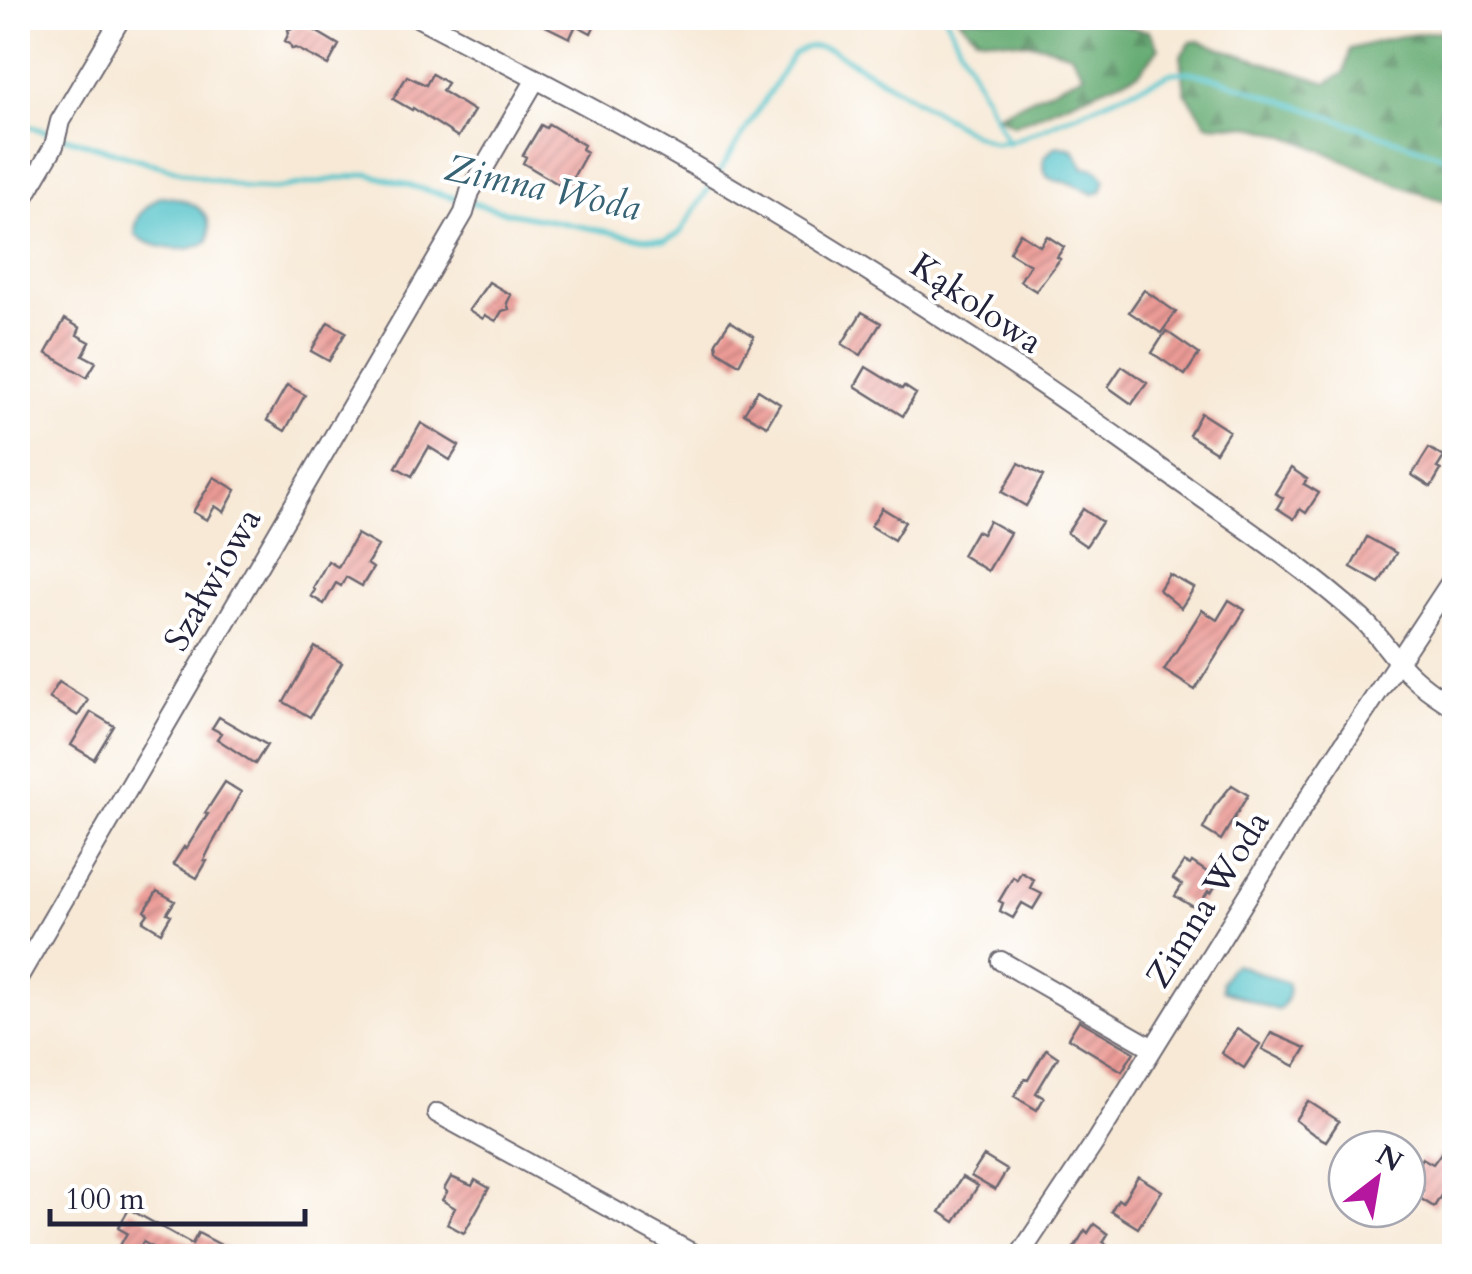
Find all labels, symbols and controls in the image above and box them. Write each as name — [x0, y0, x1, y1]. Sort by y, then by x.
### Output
water label: Zimna Woda — [440, 142, 645, 234]
street label: Kąkolowa — [901, 242, 1052, 366]
street label: Szałwiowa — [153, 499, 273, 660]
street label: Zimna Woda — [1134, 802, 1281, 997]
north arrow — [1327, 1129, 1427, 1229]
text: N — [1369, 1136, 1410, 1181]
scale bar — [50, 1164, 305, 1226]
text: 100 m — [65, 1179, 145, 1220]

